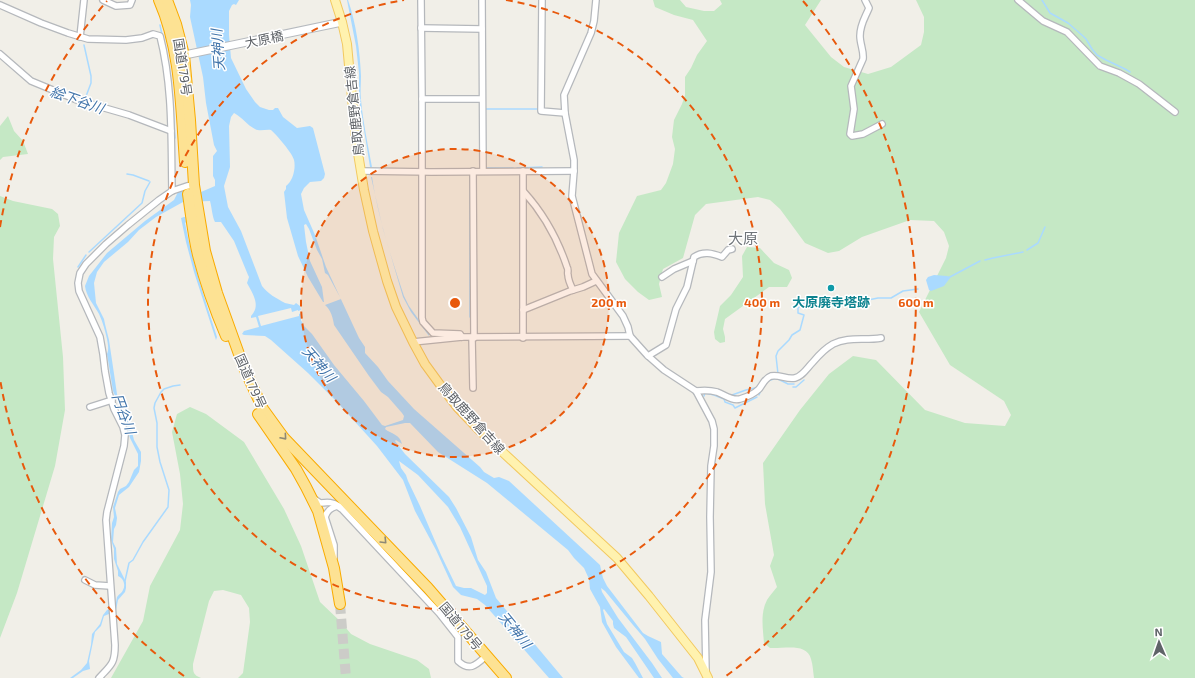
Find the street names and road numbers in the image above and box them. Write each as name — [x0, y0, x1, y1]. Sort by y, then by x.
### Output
street label: 大原橋 — [243, 27, 285, 51]
street label: 国道179号 — [171, 37, 195, 97]
street label: 鳥取鹿野倉吉線 — [341, 65, 367, 157]
street label: 国道179号 — [232, 351, 270, 411]
street label: 鳥取鹿野倉吉線 — [436, 379, 508, 457]
street label: 国道179号 — [436, 599, 486, 653]

